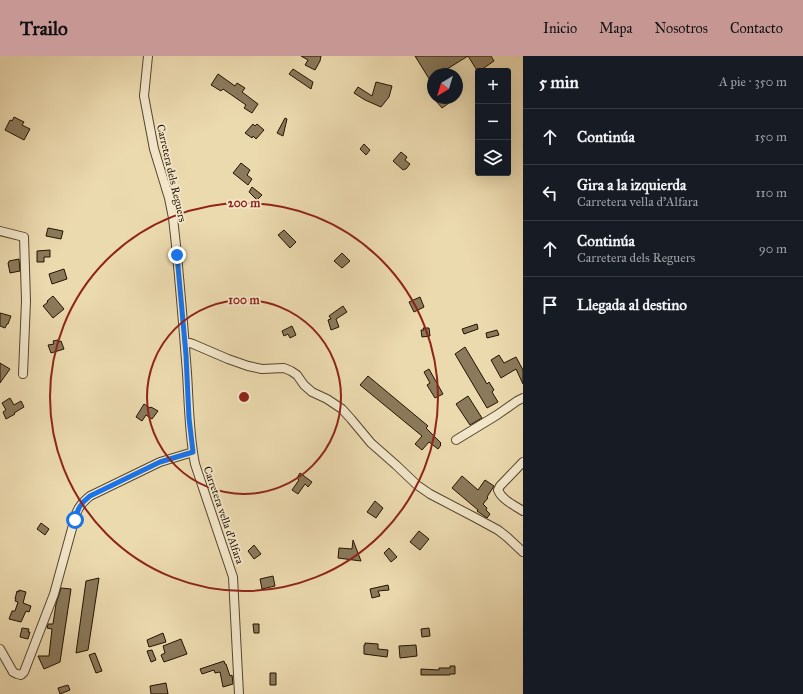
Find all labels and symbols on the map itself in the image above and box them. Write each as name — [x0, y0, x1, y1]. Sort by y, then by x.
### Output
north arrow — [427, 68, 463, 104]
street label: Carretera dels Reguers — [154, 123, 189, 223]
text: 200 m — [228, 196, 261, 210]
route end — [168, 246, 186, 264]
text: 100 m — [228, 293, 261, 307]
centre of rings — [237, 390, 251, 404]
street label: Carretera vella d'Alfara — [201, 465, 246, 566]
route start — [66, 511, 84, 529]

